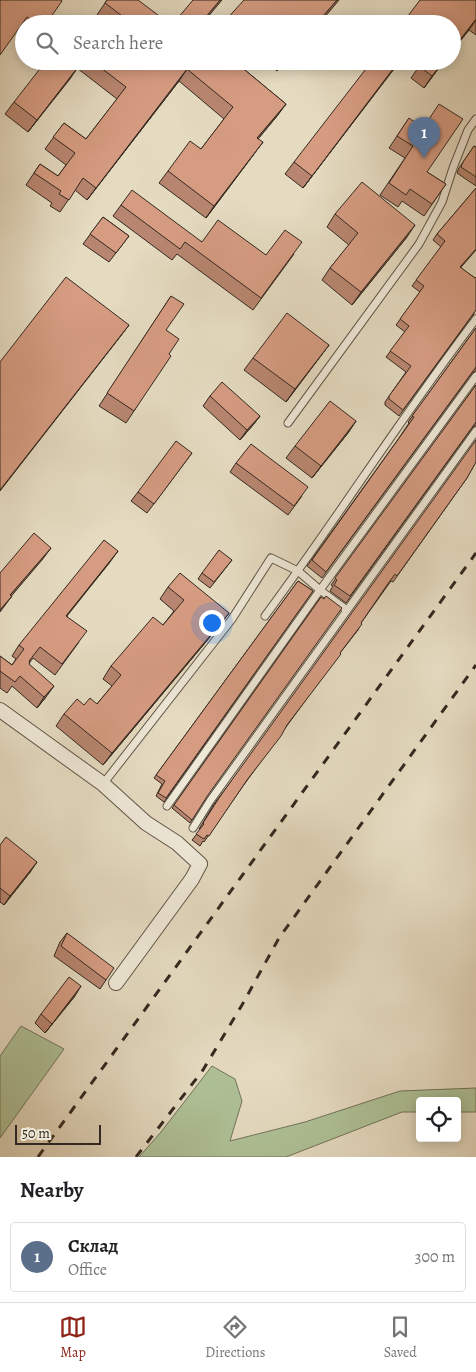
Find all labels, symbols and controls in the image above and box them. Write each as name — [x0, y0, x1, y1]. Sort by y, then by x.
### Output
search box — [15, 15, 461, 70]
icon: search — [33, 29, 61, 57]
text: Search here — [73, 30, 163, 56]
pin: 1 — [408, 117, 440, 158]
your location — [199, 610, 225, 636]
map controls — [416, 1097, 461, 1142]
button: locate — [416, 1097, 461, 1142]
scale bar — [15, 1122, 101, 1145]
text: 50 m — [22, 1124, 50, 1143]
text: Nearby — [20, 1176, 83, 1204]
text: Склад — [68, 1233, 118, 1259]
text: 1 — [34, 1246, 40, 1268]
text: 300 m — [415, 1246, 455, 1268]
text: Office — [68, 1259, 107, 1281]
tab: Map — [59, 1313, 87, 1362]
tab: Directions — [205, 1313, 265, 1362]
tab: Saved — [384, 1313, 417, 1362]

